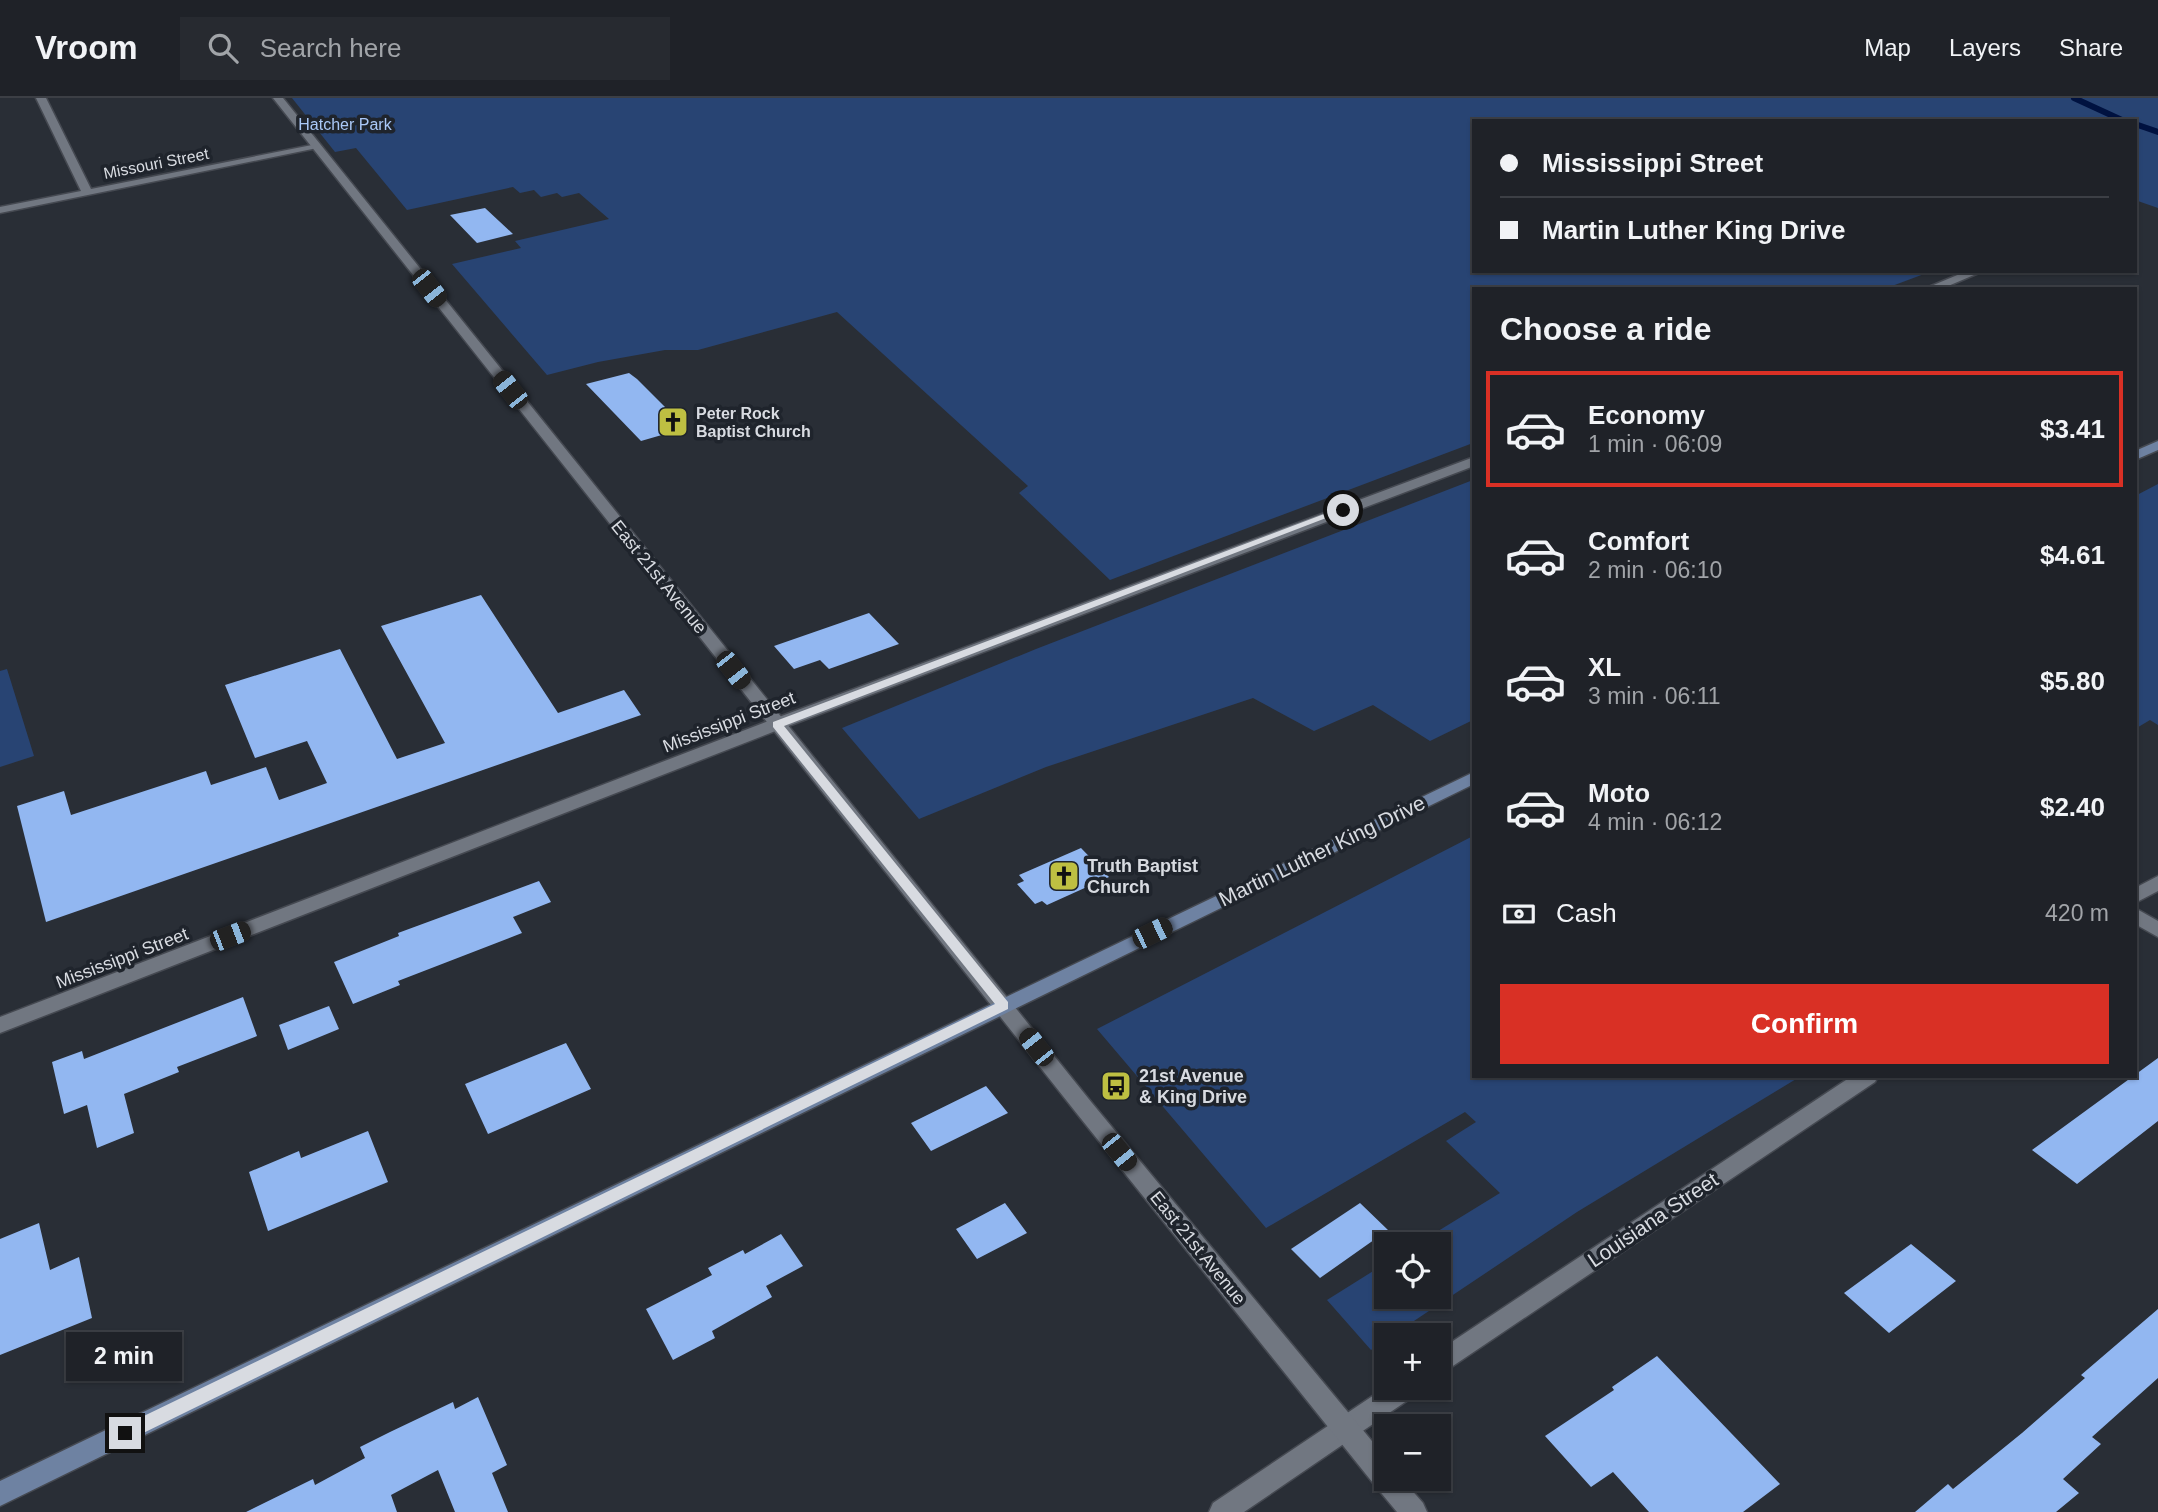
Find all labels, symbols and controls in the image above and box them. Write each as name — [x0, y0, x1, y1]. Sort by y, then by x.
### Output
search box — [180, 17, 670, 80]
text: Vroom — [35, 29, 138, 66]
icon: search — [204, 29, 242, 67]
text: Search here — [260, 33, 401, 63]
text: Map — [1864, 34, 1911, 61]
text: Layers — [1949, 34, 2021, 61]
text: Share — [2059, 34, 2123, 61]
park label: Hatcher Park — [298, 116, 393, 133]
street label: Missouri Street — [102, 145, 211, 182]
text: Mississippi Street — [1542, 148, 1763, 178]
text: Martin Luther King Drive — [1542, 215, 1845, 245]
car — [408, 265, 451, 311]
text: Choose a ride — [1500, 311, 1712, 347]
car — [489, 367, 532, 413]
icon: car — [1504, 398, 1567, 461]
text: Economy — [1588, 400, 1705, 430]
church icon: Peter Rock Baptist Church — [656, 405, 690, 439]
place label: Peter Rock Baptist Church — [696, 405, 811, 440]
text: $3.41 — [2040, 414, 2105, 444]
text: 1 min · 06:09 — [1588, 431, 1722, 457]
route start — [1327, 494, 1359, 526]
street label: East 21st Avenue — [607, 516, 711, 638]
icon: car — [1504, 524, 1567, 587]
text: Comfort — [1588, 526, 1689, 556]
text: $4.61 — [2040, 540, 2105, 570]
text: 2 min · 06:10 — [1588, 557, 1722, 583]
car — [712, 647, 755, 693]
icon: car — [1504, 650, 1567, 713]
text: XL — [1588, 652, 1621, 682]
text: $5.80 — [2040, 666, 2105, 696]
text: 3 min · 06:11 — [1588, 683, 1721, 709]
street label: Mississippi Street — [660, 688, 798, 756]
icon: car — [1504, 776, 1567, 839]
text: Moto — [1588, 778, 1650, 808]
street label: Martin Luther King Drive — [1215, 791, 1429, 911]
text: $2.40 — [2040, 792, 2105, 822]
text: 4 min · 06:12 — [1588, 809, 1722, 835]
place label: Truth Baptist Church — [1087, 856, 1198, 897]
church icon: Truth Baptist Church — [1047, 859, 1081, 893]
icon: cash — [1500, 895, 1538, 933]
text: Cash — [1556, 898, 1617, 928]
text: 420 m — [2045, 900, 2109, 926]
car — [1129, 914, 1176, 952]
car — [207, 919, 254, 953]
street label: Mississippi Street — [53, 924, 191, 992]
button: Confirm — [1500, 984, 2109, 1064]
car — [1015, 1024, 1058, 1070]
place label: 21st Avenue & King Drive — [1139, 1066, 1247, 1107]
bus stop icon: 21st Avenue & King Drive — [1099, 1069, 1133, 1103]
car — [1098, 1129, 1141, 1175]
street label: Louisiana Street — [1583, 1168, 1722, 1272]
street label: East 21st Avenue — [1146, 1187, 1250, 1309]
map controls — [1374, 1232, 1451, 1491]
button: locate — [1374, 1232, 1451, 1309]
button: + — [1374, 1323, 1451, 1400]
callout: 2 min — [67, 1332, 183, 1380]
text: 2 min — [94, 1343, 154, 1369]
button: − — [1374, 1414, 1451, 1491]
route end — [109, 1417, 141, 1449]

